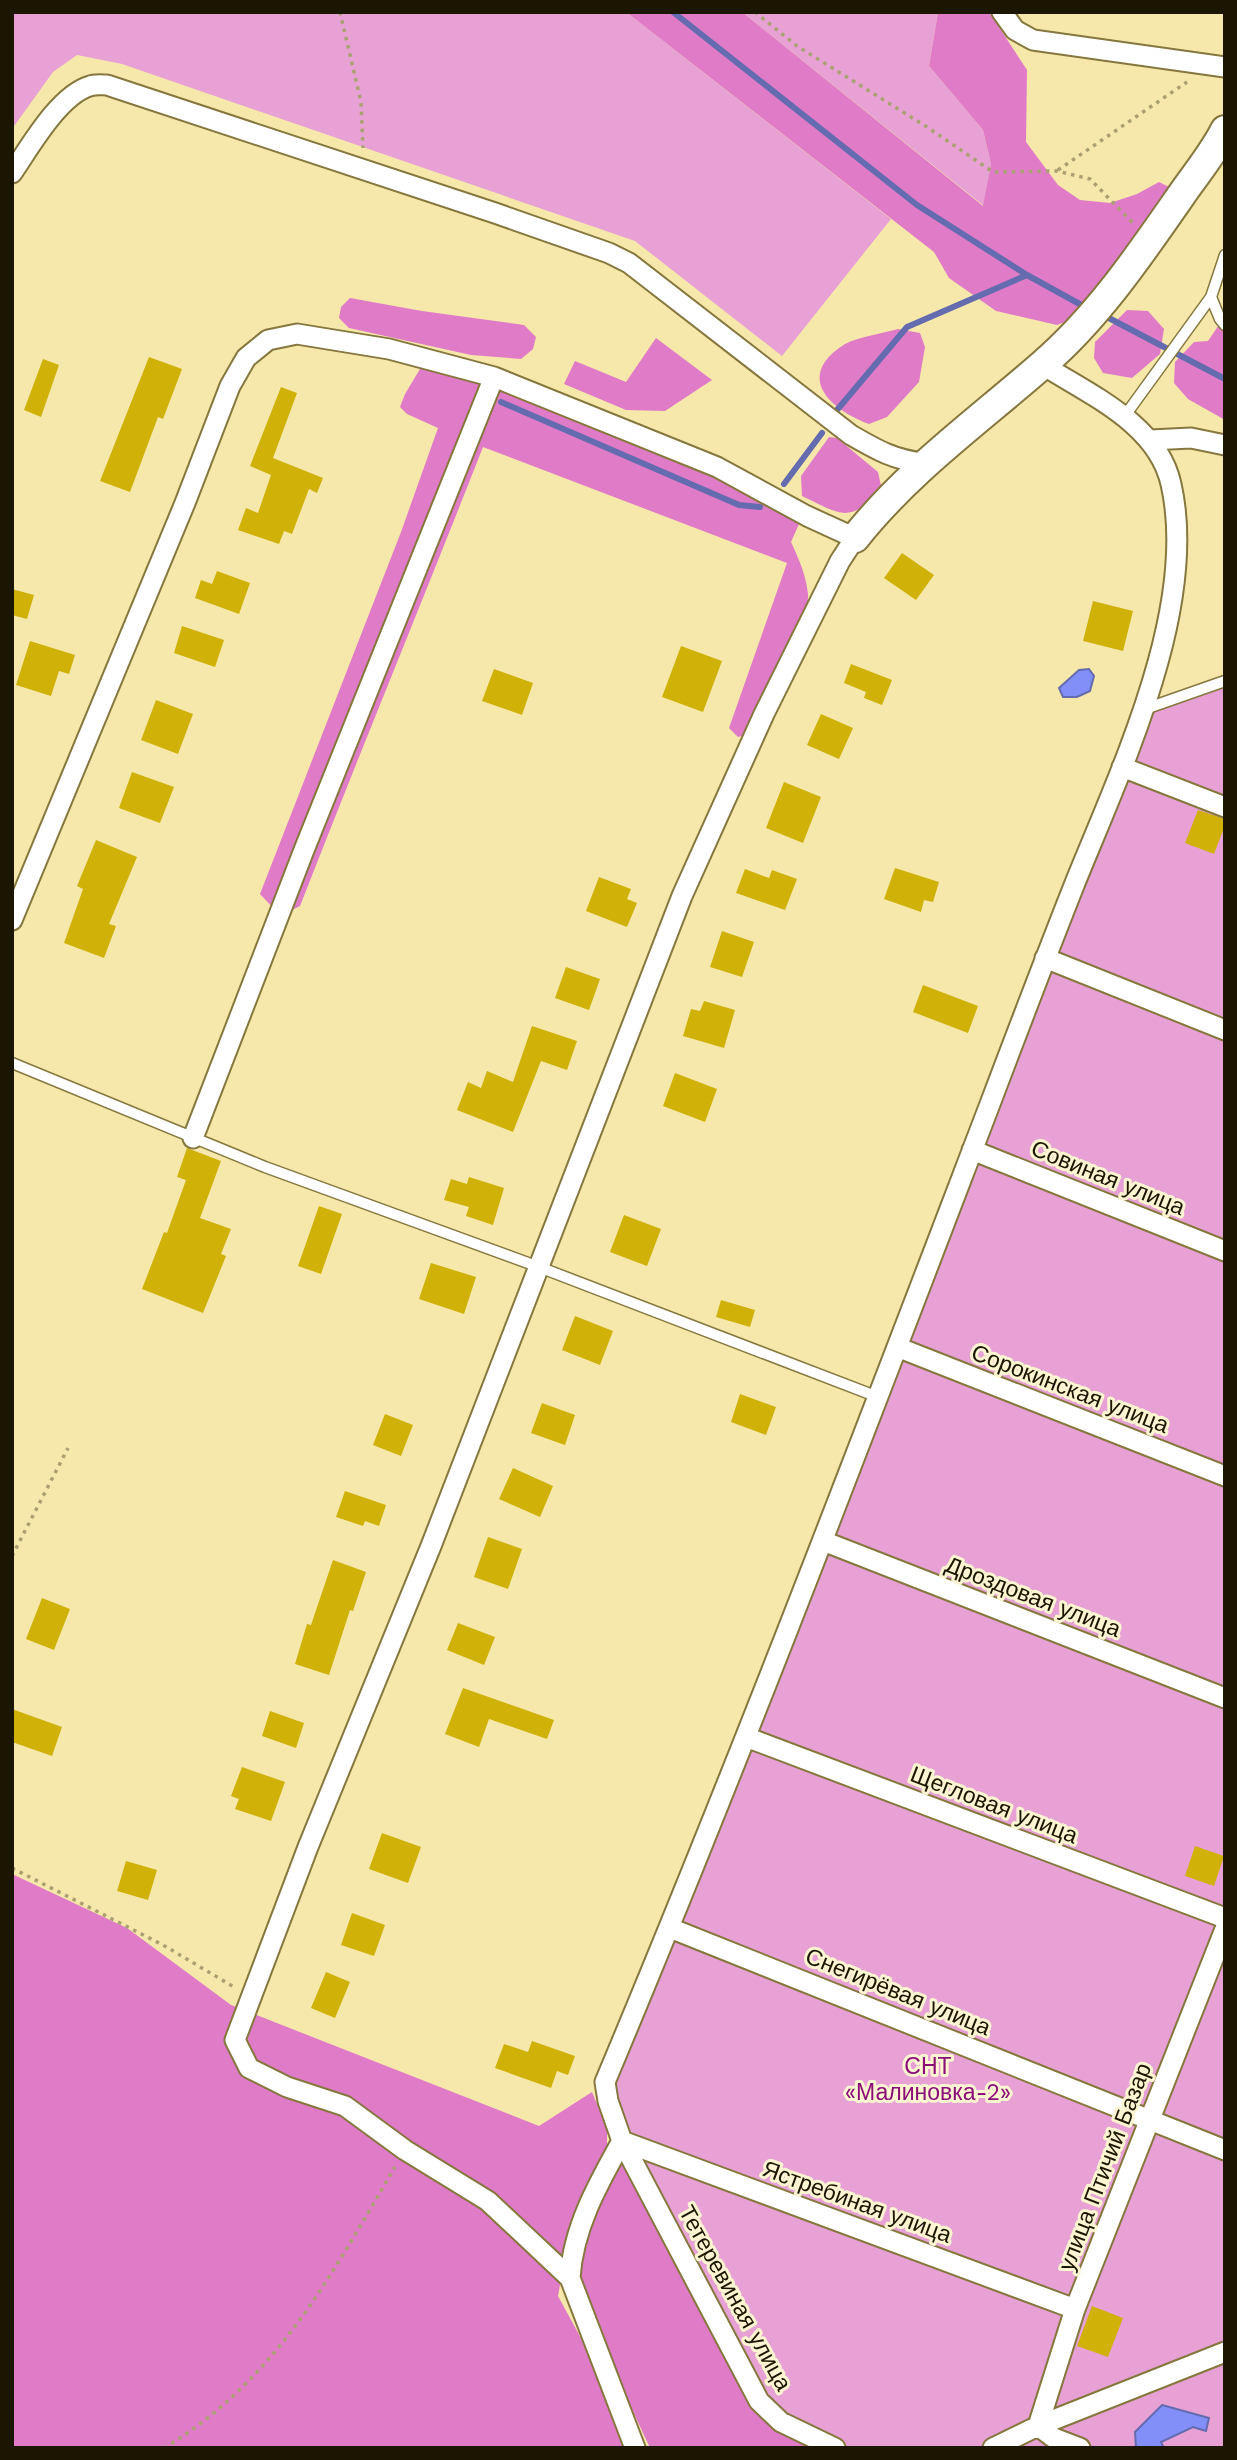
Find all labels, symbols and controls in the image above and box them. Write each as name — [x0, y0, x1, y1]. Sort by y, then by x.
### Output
street label: Совиная улица — [1027, 1135, 1189, 1221]
street label: Сорокинская улица — [968, 1339, 1173, 1439]
street label: Дроздовая улица — [942, 1551, 1125, 1643]
street label: Щегловая улица — [907, 1761, 1082, 1849]
street label: Снегирёвая улица — [802, 1943, 995, 2042]
park label: СНТ «Малиновка-2» — [845, 2053, 1011, 2106]
street label: улица Птичий Базар — [1053, 2059, 1157, 2275]
street label: Ястребиная улица — [759, 2155, 955, 2249]
street label: Тетеревиная улица — [673, 2201, 797, 2395]

